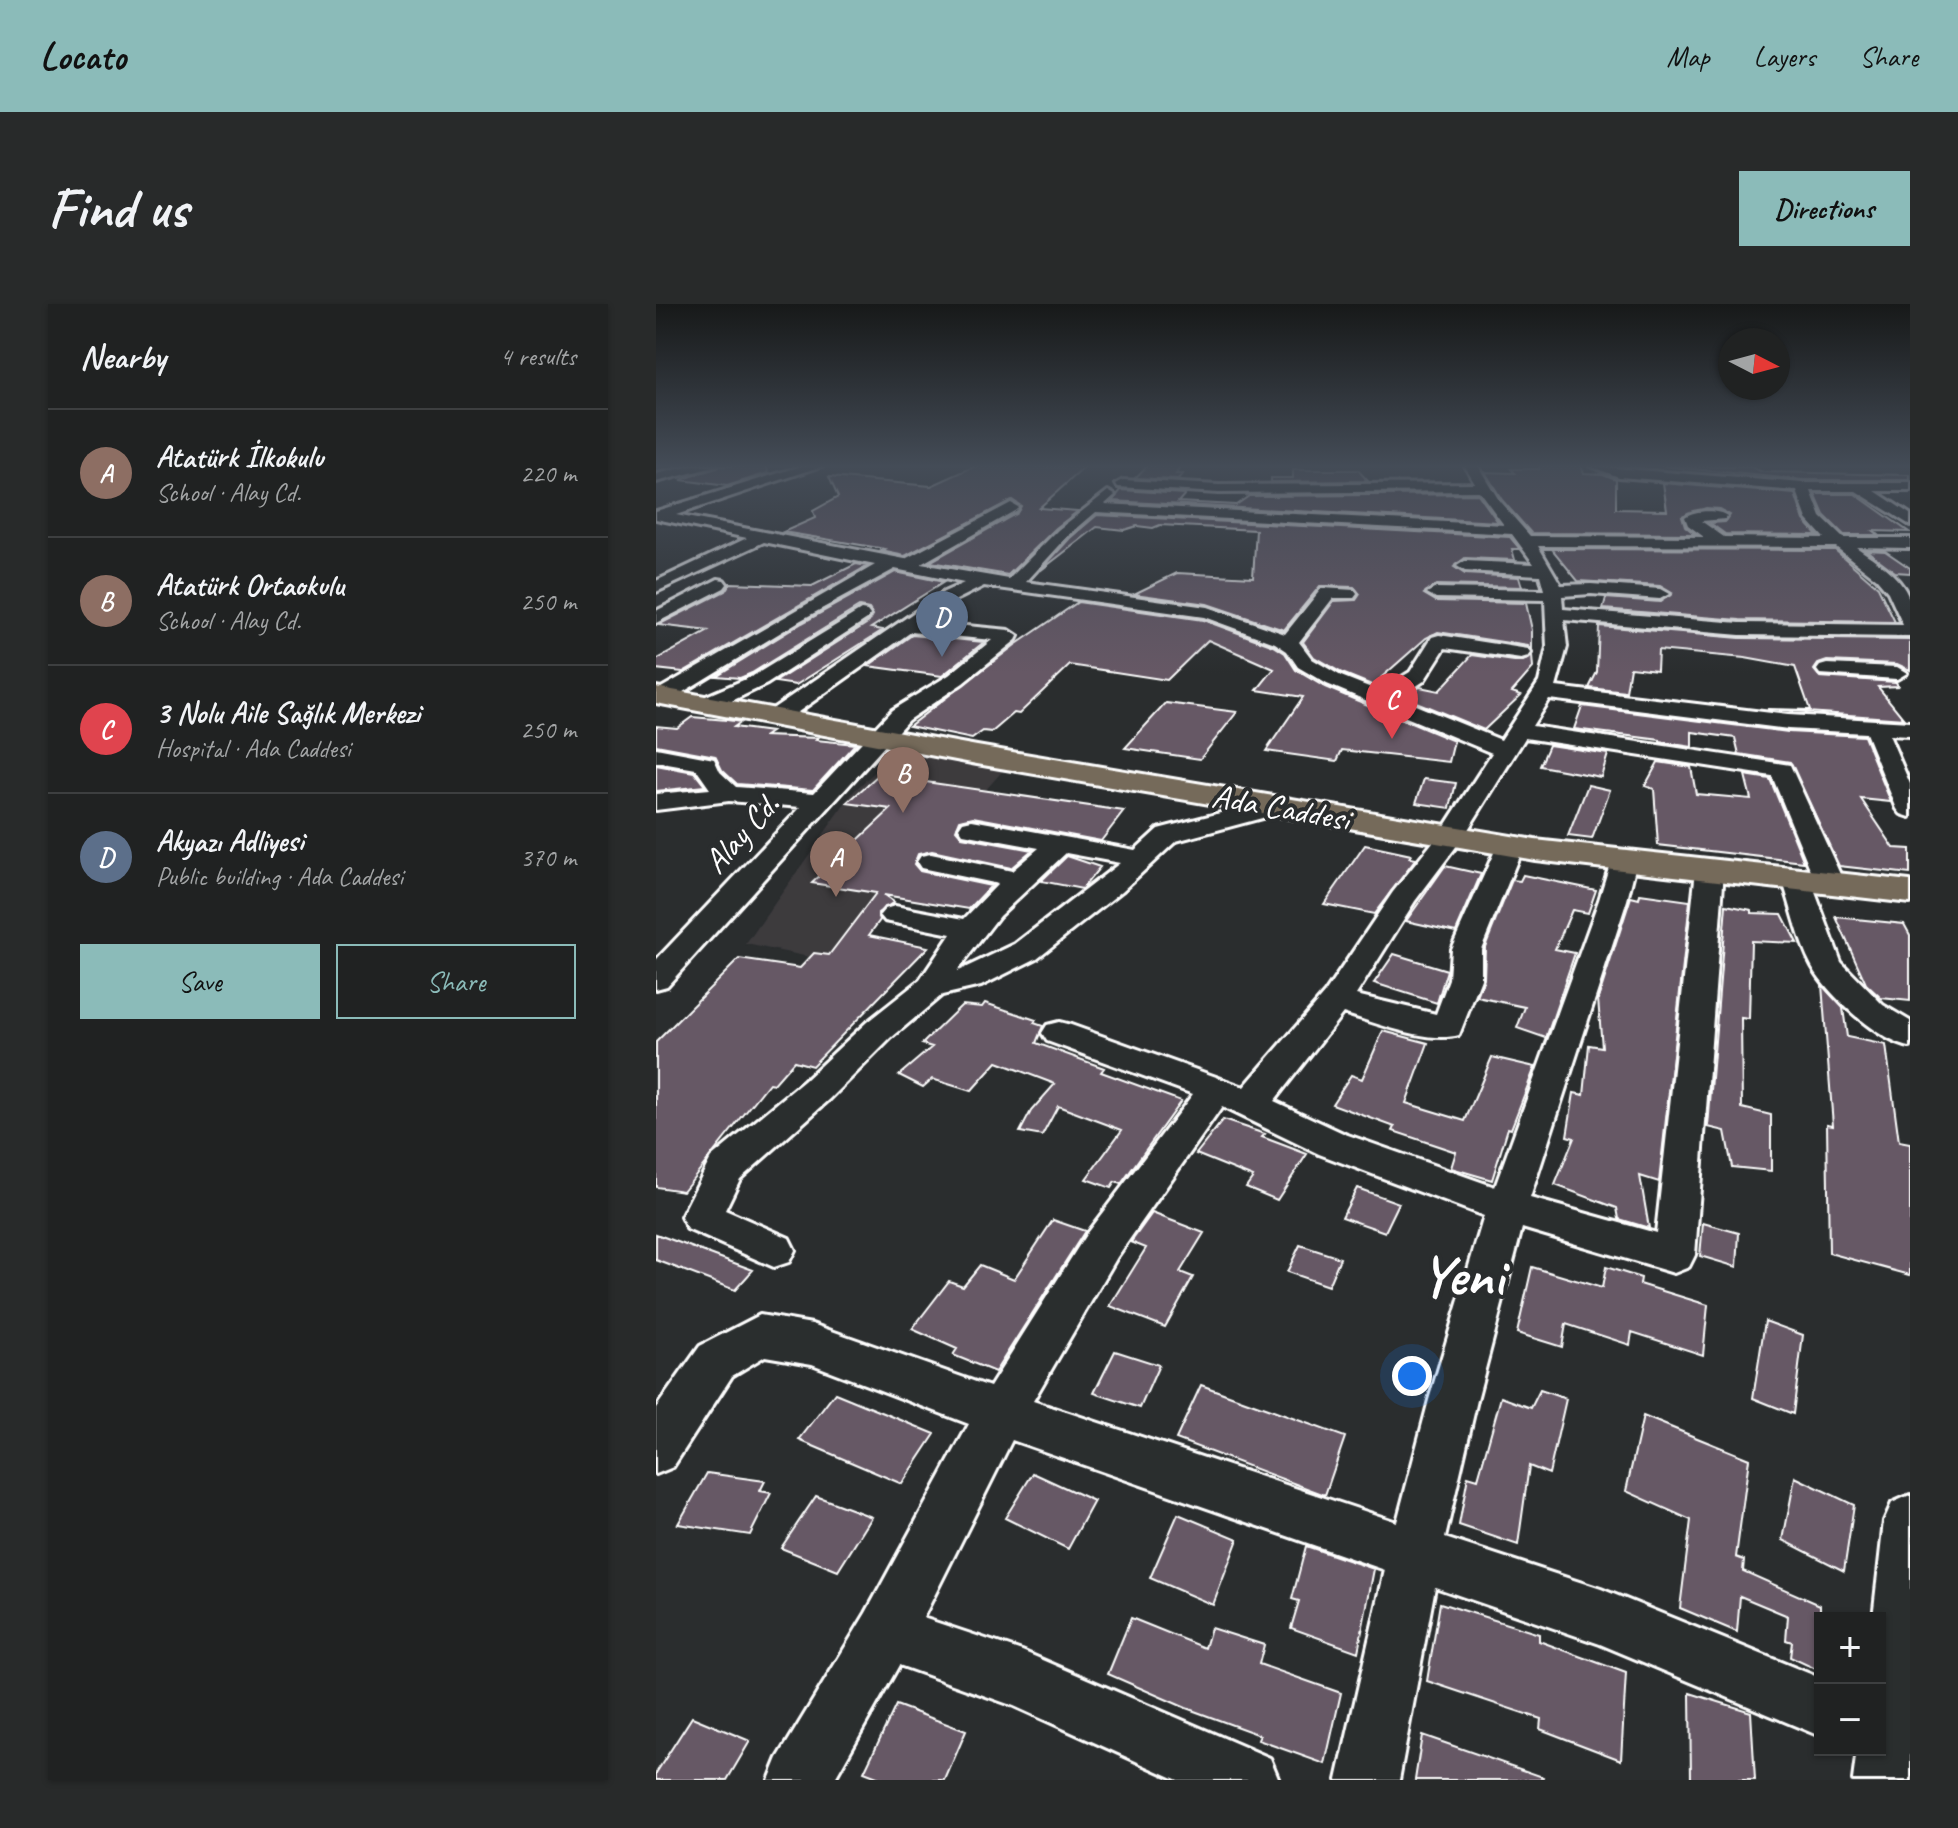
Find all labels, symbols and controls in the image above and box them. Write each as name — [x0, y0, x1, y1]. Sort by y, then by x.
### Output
text: Locato — [40, 33, 126, 80]
text: Map — [1667, 39, 1710, 74]
text: Layers — [1754, 39, 1815, 74]
text: Share — [1859, 39, 1918, 74]
button: Directions — [1739, 171, 1910, 246]
text: Find us — [48, 173, 188, 244]
north arrow — [1718, 328, 1790, 400]
text: Nearby — [80, 335, 166, 378]
text: 4 results — [500, 340, 576, 373]
text: Atatürk İlkokulu — [156, 438, 323, 476]
text: A — [99, 457, 113, 490]
text: 220 m — [520, 457, 576, 490]
text: School · Alay Cd. — [156, 476, 301, 509]
text: Atatürk Ortaokulu — [156, 566, 344, 604]
text: B — [99, 585, 113, 618]
text: 250 m — [520, 585, 576, 618]
pin: D — [916, 591, 968, 657]
text: School · Alay Cd. — [156, 604, 301, 637]
pin: C — [1366, 673, 1418, 739]
text: 3 Nolu Aile Sağlık Merkezi — [156, 694, 420, 732]
text: C — [100, 713, 112, 746]
text: 250 m — [520, 713, 576, 746]
text: Hospital · Ada Caddesi — [156, 732, 351, 765]
pin: B — [877, 747, 929, 813]
street label: Ada Caddesi — [1209, 774, 1357, 841]
street label: Alay Cd. — [694, 784, 788, 882]
text: Akyazı Adliyesi — [156, 822, 304, 860]
pin: A — [810, 831, 862, 897]
text: D — [98, 841, 114, 874]
text: 370 m — [520, 841, 576, 874]
text: Public building · Ada Caddesi — [156, 860, 403, 893]
button: Save — [80, 944, 320, 1019]
button: Share — [336, 944, 576, 1019]
district label: Yeni — [1420, 1239, 1510, 1312]
your location — [1392, 1356, 1432, 1396]
map controls — [1814, 1612, 1886, 1756]
button: + — [1814, 1612, 1886, 1684]
button: − — [1814, 1684, 1886, 1756]

